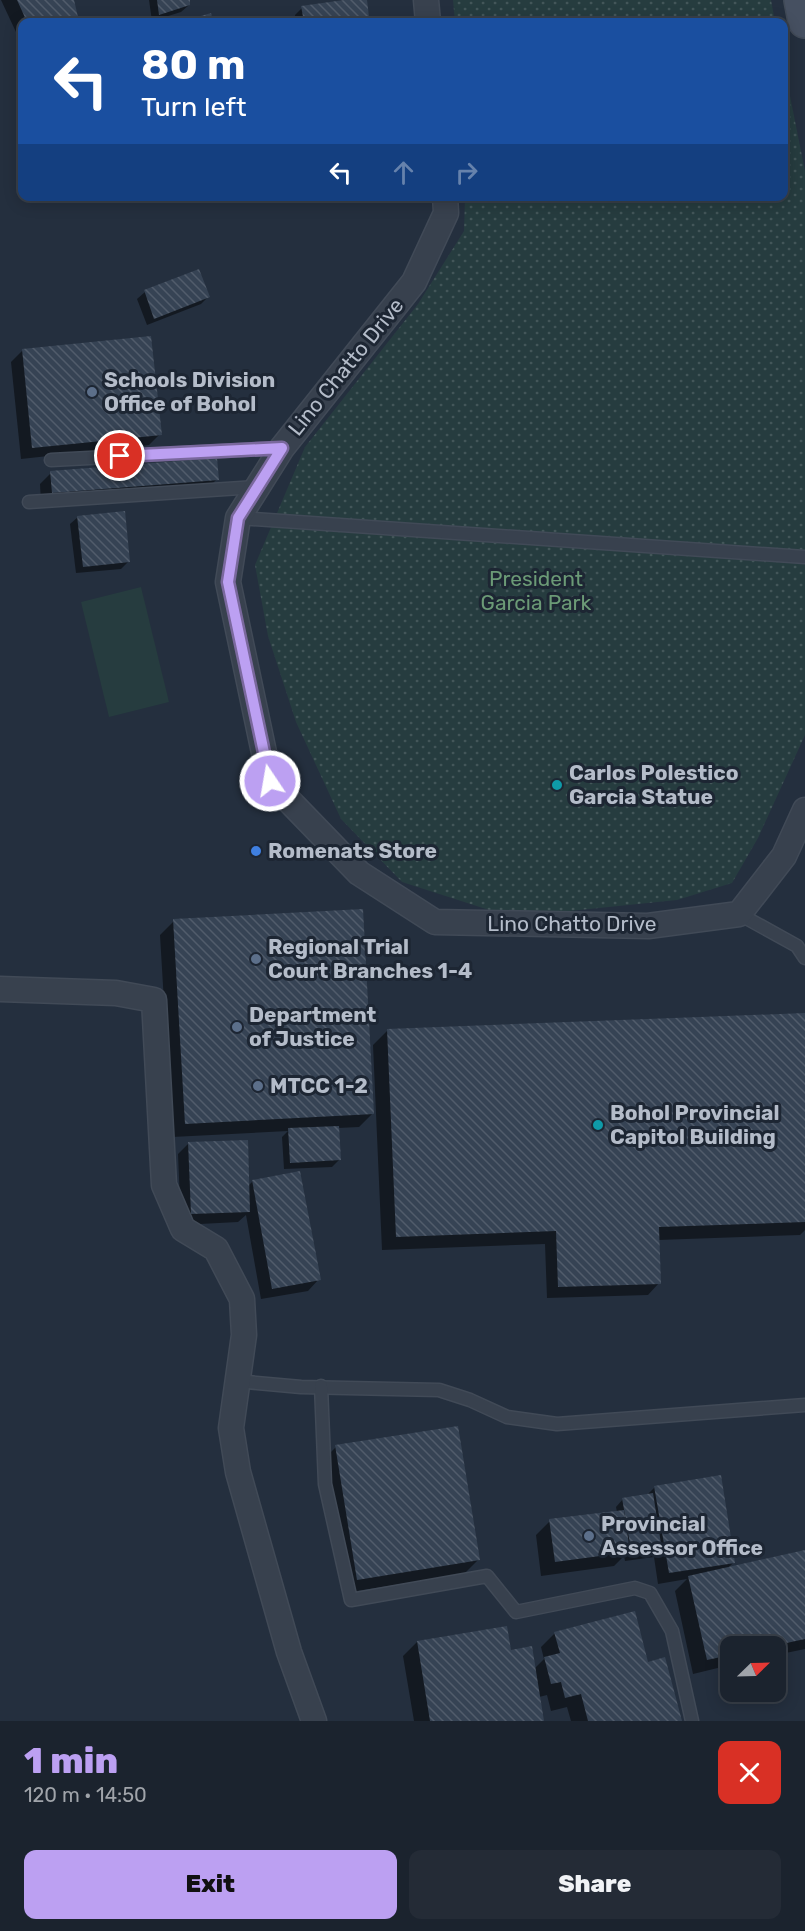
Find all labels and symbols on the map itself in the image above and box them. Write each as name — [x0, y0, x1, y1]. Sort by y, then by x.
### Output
street label: Lino Chatto Drive — [283, 293, 409, 440]
place label: Schools Division Office of Bohol — [104, 367, 275, 416]
marker: Schools Division Office of Bohol — [85, 385, 99, 399]
pin — [94, 430, 145, 481]
park label: President Garcia Park — [481, 566, 592, 615]
position arrow — [238, 749, 302, 813]
place label: Carlos Polestico Garcia Statue — [569, 760, 739, 809]
marker: Carlos Polestico Garcia Statue — [550, 778, 564, 792]
place label: Romenats Store — [268, 838, 437, 863]
marker: Romenats Store — [249, 844, 263, 858]
street label: Lino Chatto Drive — [487, 911, 657, 936]
place label: Regional Trial Court Branches 1-4 — [268, 934, 472, 983]
marker: Regional Trial Court Branches 1-4 — [249, 952, 263, 966]
place label: Department of Justice — [249, 1002, 377, 1051]
marker: Department of Justice — [230, 1020, 244, 1034]
place label: MTCC 1-2 — [270, 1073, 368, 1098]
marker: MTCC 1-2 — [251, 1079, 265, 1093]
place label: Bohol Provincial Capitol Building — [610, 1100, 779, 1149]
marker: Bohol Provincial Capitol Building — [591, 1118, 605, 1132]
place label: Provincial Assessor Office — [601, 1511, 763, 1560]
marker: Provincial Assessor Office — [582, 1529, 596, 1543]
north arrow — [720, 1636, 786, 1702]

